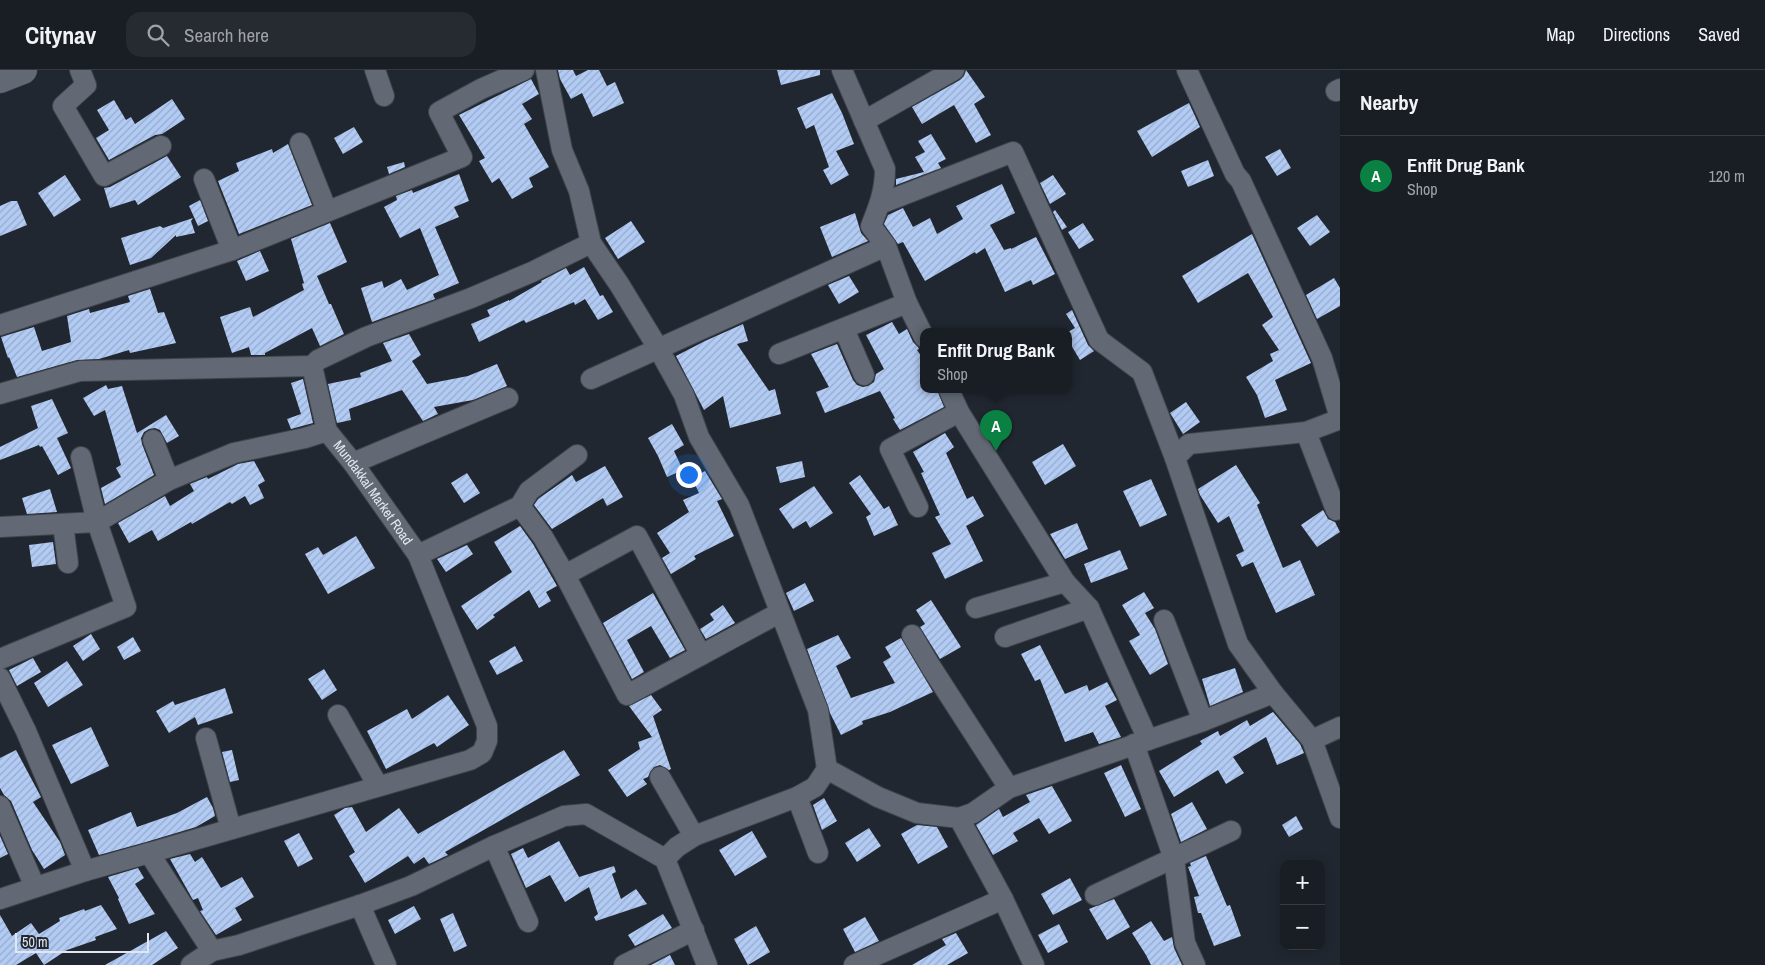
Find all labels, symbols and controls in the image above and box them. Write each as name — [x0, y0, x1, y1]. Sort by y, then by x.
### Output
search box — [126, 12, 476, 57]
text: Citynav — [25, 19, 96, 51]
icon: search — [144, 21, 172, 49]
text: Search here — [184, 22, 269, 48]
text: Map — [1546, 22, 1575, 47]
text: Directions — [1603, 22, 1670, 47]
text: Saved — [1698, 22, 1740, 47]
text: Nearby — [1360, 88, 1418, 117]
text: Enfit Drug Bank — [1407, 152, 1525, 178]
text: A — [1371, 165, 1381, 187]
text: 120 m — [1709, 165, 1745, 187]
text: Shop — [1407, 178, 1438, 200]
popup — [920, 328, 1072, 393]
text: Enfit Drug Bank — [937, 337, 1055, 363]
text: Shop — [937, 363, 968, 385]
pin: A — [980, 410, 1012, 451]
street label: Mundakkal Market Road — [329, 437, 417, 548]
your location — [676, 462, 702, 488]
map controls — [1280, 860, 1325, 950]
button: + — [1280, 860, 1325, 905]
button: − — [1280, 905, 1325, 950]
scale bar — [15, 930, 149, 953]
text: 50 m — [22, 933, 48, 951]

